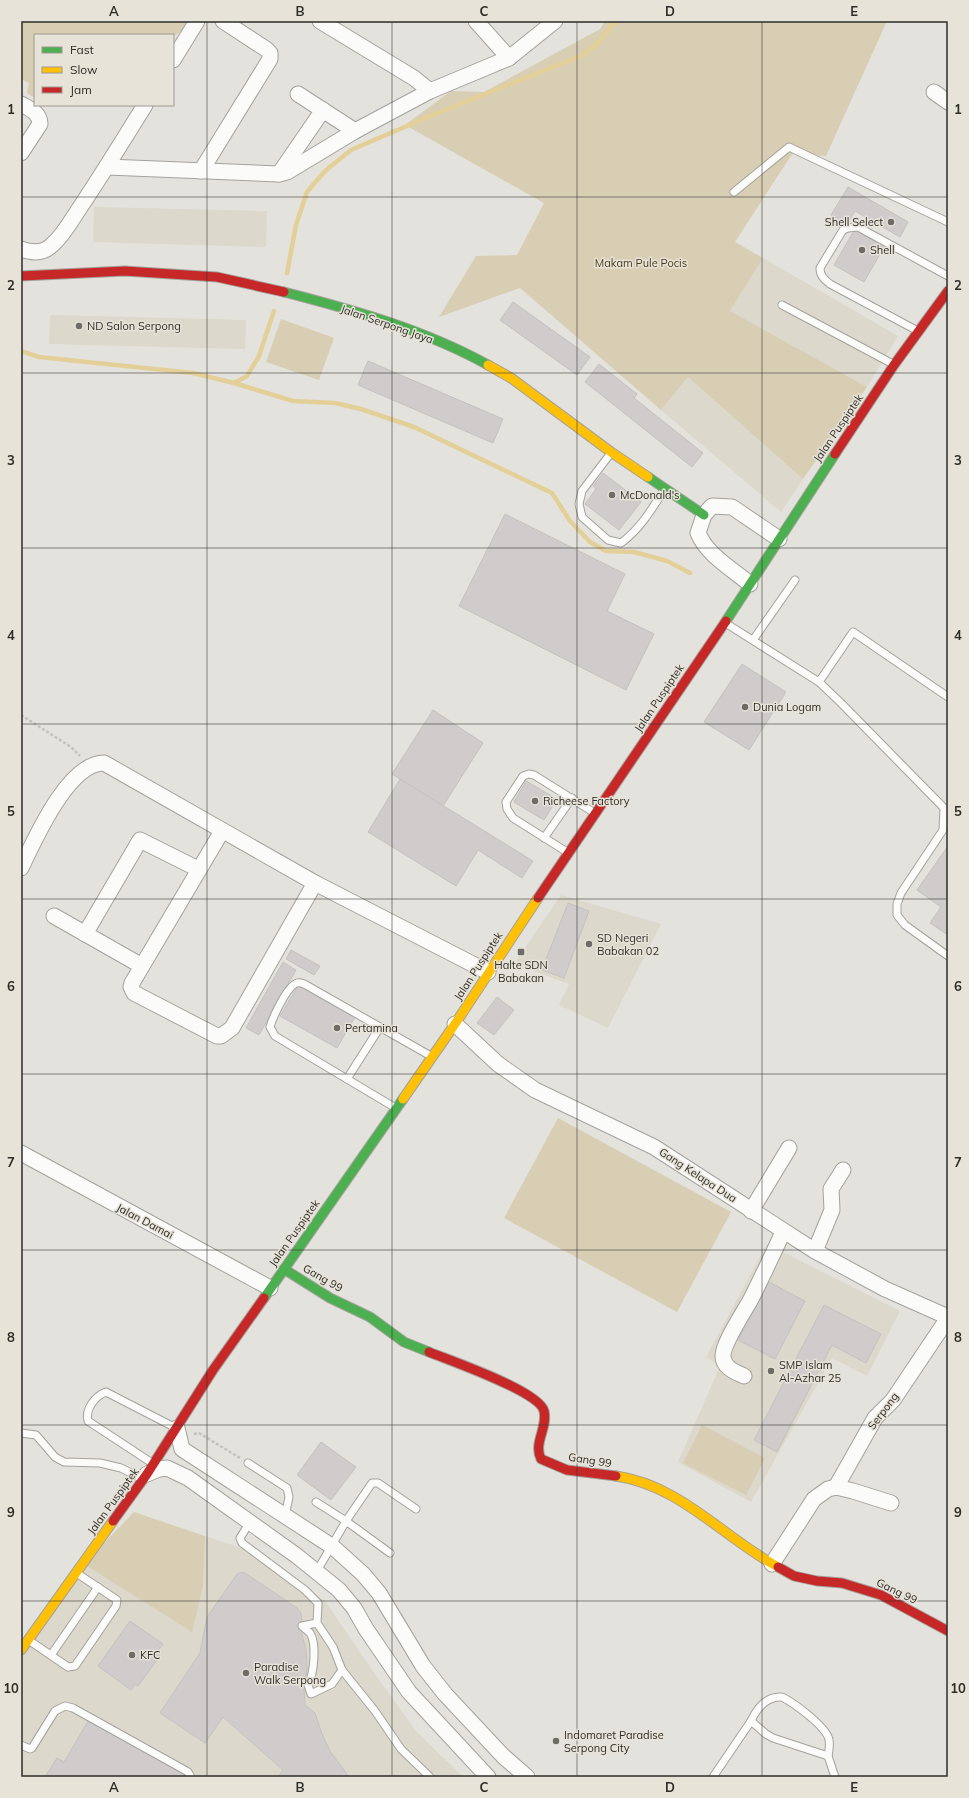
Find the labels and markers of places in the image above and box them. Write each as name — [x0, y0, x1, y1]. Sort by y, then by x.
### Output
place label: Shell Select — [825, 215, 883, 229]
marker: Shell Select — [886, 217, 896, 227]
place label: Shell — [870, 243, 895, 257]
marker: Shell — [857, 245, 867, 255]
place label: ND Salon Serpong — [87, 319, 181, 333]
marker: ND Salon Serpong — [74, 321, 84, 331]
place label: McDonald's — [620, 488, 680, 502]
marker: McDonald's — [607, 490, 617, 500]
place label: Dunia Logam — [753, 700, 821, 714]
marker: Dunia Logam — [740, 702, 750, 712]
place label: Richeese Factory — [543, 794, 630, 808]
marker: Richeese Factory — [530, 796, 540, 806]
place label: SD Negeri Babakan 02 — [597, 931, 659, 958]
marker: SD Negeri Babakan 02 — [584, 939, 594, 949]
marker: Halte SDN Babakan — [516, 947, 526, 957]
place label: Halte SDN Babakan — [494, 958, 548, 985]
place label: Pertamina — [345, 1021, 398, 1035]
marker: Pertamina — [332, 1023, 342, 1033]
place label: SMP Islam Al-Azhar 25 — [779, 1358, 842, 1385]
marker: SMP Islam Al-Azhar 25 — [766, 1366, 776, 1376]
place label: KFC — [140, 1648, 161, 1662]
marker: KFC — [127, 1650, 137, 1660]
place label: Paradise Walk Serpong — [254, 1660, 326, 1687]
marker: Paradise Walk Serpong — [241, 1668, 251, 1678]
place label: Indomaret Paradise Serpong City — [564, 1728, 664, 1755]
marker: Indomaret Paradise Serpong City — [551, 1736, 561, 1746]

